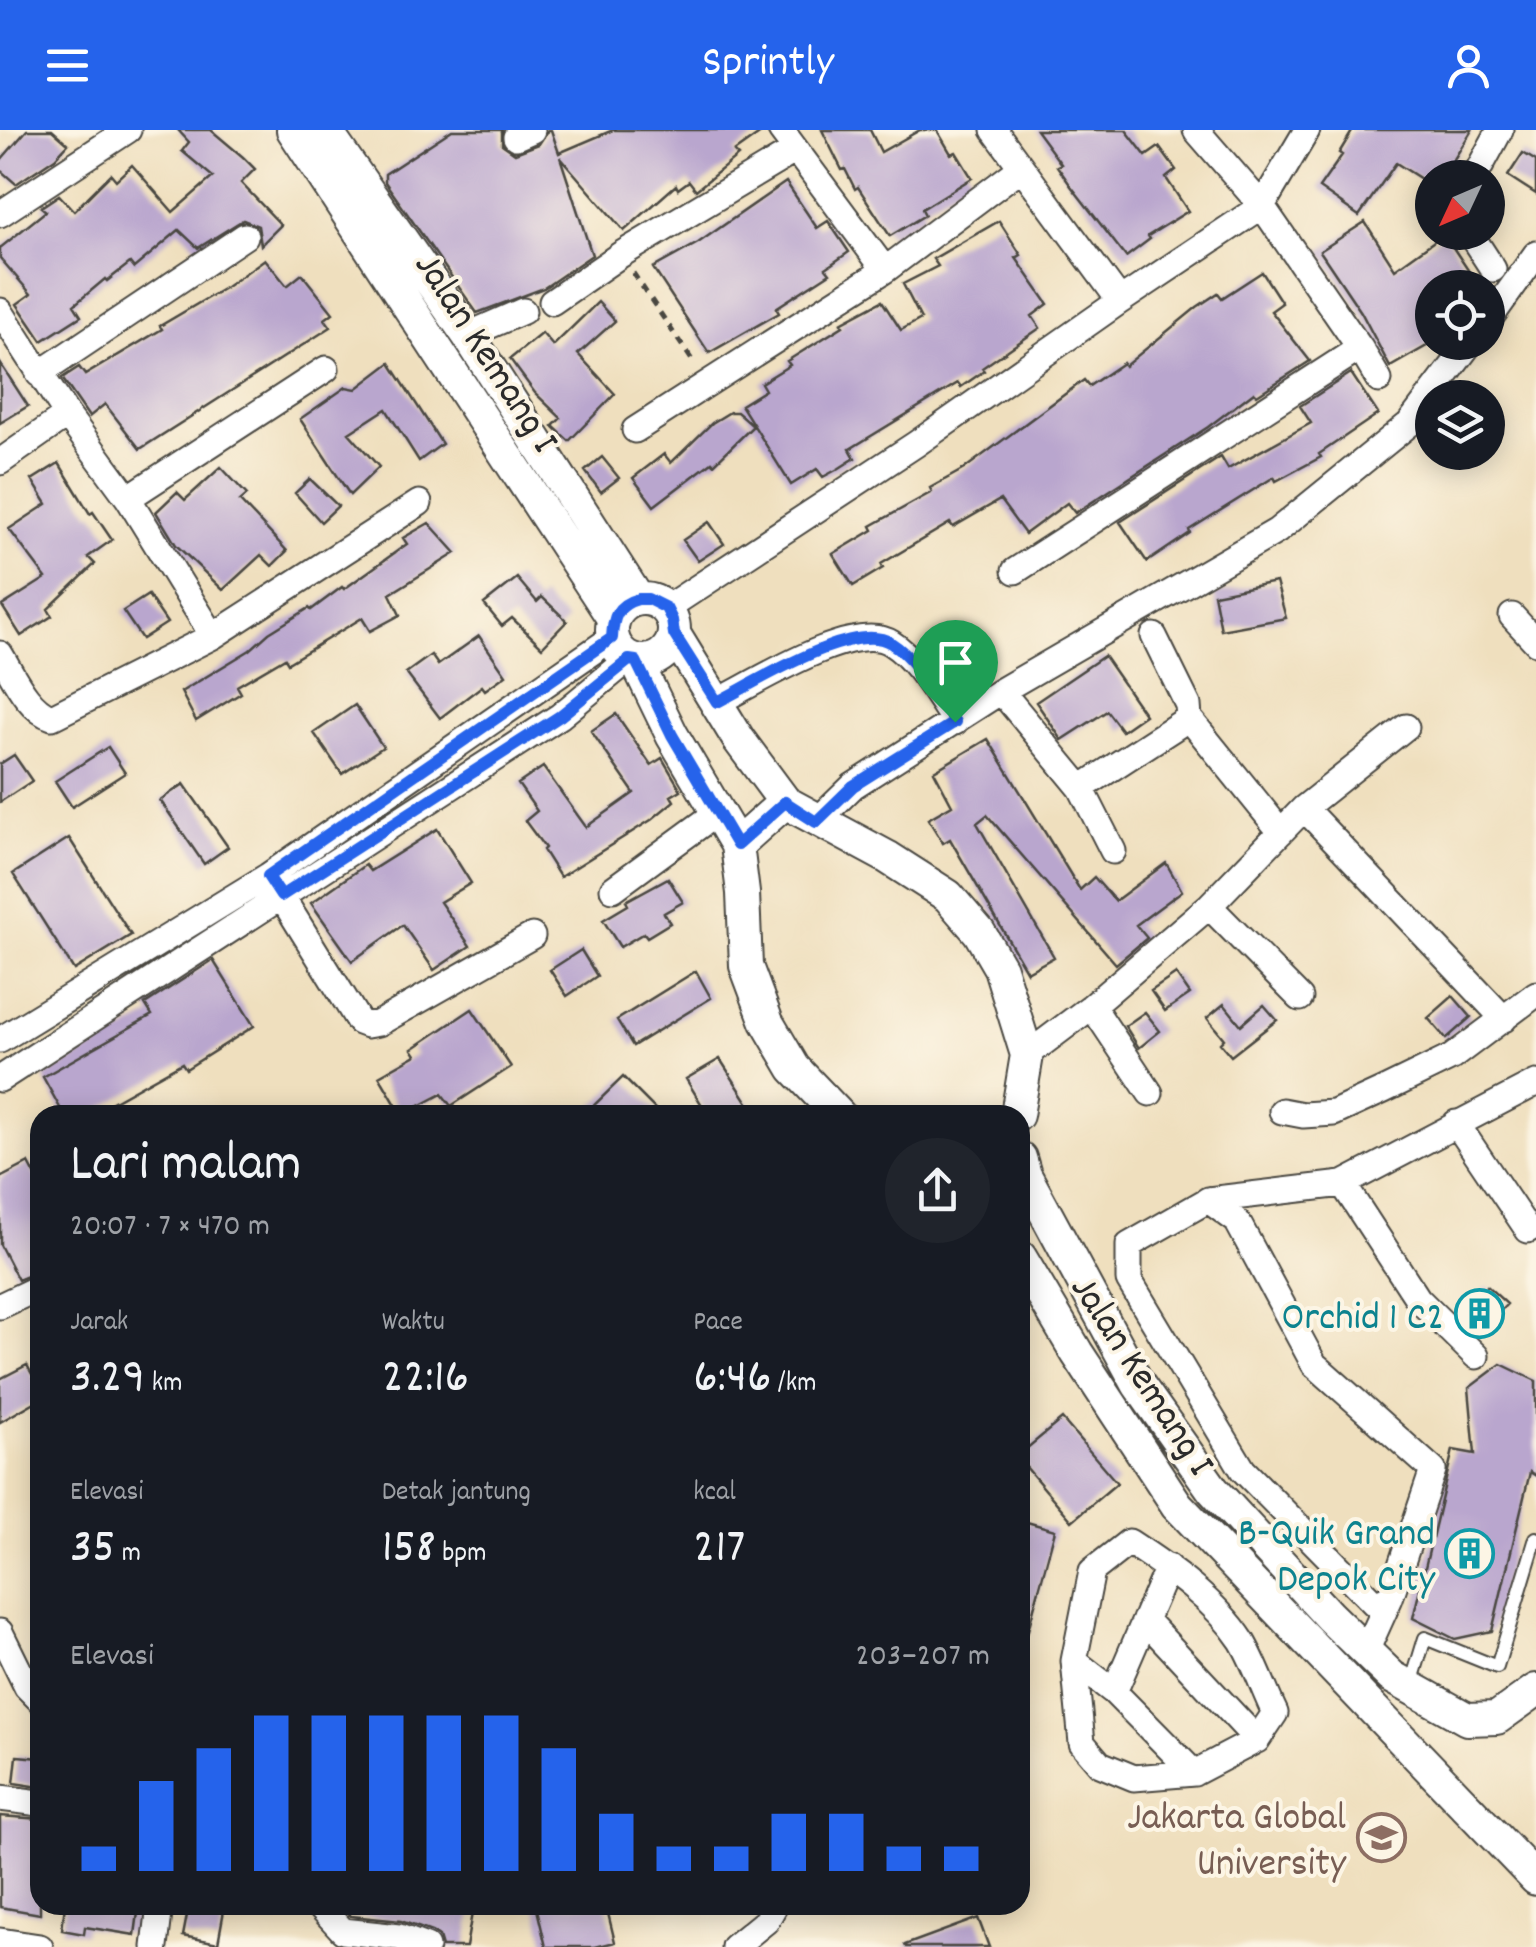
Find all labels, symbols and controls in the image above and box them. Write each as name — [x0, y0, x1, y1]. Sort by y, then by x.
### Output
text: Sprintly — [702, 33, 834, 97]
icon: menu — [40, 38, 95, 93]
icon: person — [1441, 38, 1496, 93]
north arrow — [1415, 160, 1505, 250]
map controls — [1415, 160, 1505, 470]
street label: Jalan Kemang I — [397, 243, 570, 466]
button: locate — [1415, 270, 1505, 360]
button: layers — [1415, 380, 1505, 470]
pin — [913, 620, 998, 723]
icon: arrive — [928, 635, 983, 690]
text: Lari malam — [70, 1128, 302, 1207]
button: share — [885, 1138, 990, 1243]
text: 20:07 · 7 × 470 m — [70, 1205, 270, 1251]
street label: Jalan Kemang I — [1053, 1266, 1226, 1489]
building icon: Orchid 1 C2 — [1453, 1288, 1505, 1340]
place label: Orchid 1 C2 — [1281, 1292, 1444, 1349]
text: Jarak — [70, 1304, 128, 1344]
text: Waktu — [382, 1304, 445, 1344]
text: Pace — [693, 1304, 743, 1344]
text: 3.29 — [70, 1344, 145, 1416]
text: 22:16 — [382, 1344, 469, 1416]
text: 6:46 — [693, 1344, 771, 1416]
text: km — [145, 1365, 182, 1405]
text: /km — [771, 1365, 817, 1405]
text: Elevasi — [70, 1474, 143, 1514]
text: Detak jantung — [382, 1474, 531, 1514]
text: kcal — [693, 1474, 736, 1514]
place label: B-Quik Grand Depok City — [1238, 1508, 1436, 1611]
text: 35 — [70, 1514, 115, 1586]
text: 158 — [382, 1514, 436, 1586]
text: 217 — [693, 1514, 745, 1586]
building icon: B-Quik Grand Depok City — [1444, 1527, 1496, 1579]
text: m — [115, 1535, 141, 1575]
text: bpm — [436, 1535, 487, 1575]
text: Elevasi — [70, 1635, 154, 1681]
text: 203–207 m — [856, 1635, 990, 1681]
place label: Jakarta Global University — [1127, 1792, 1347, 1895]
school or university icon: Jakarta Global University — [1355, 1811, 1407, 1863]

